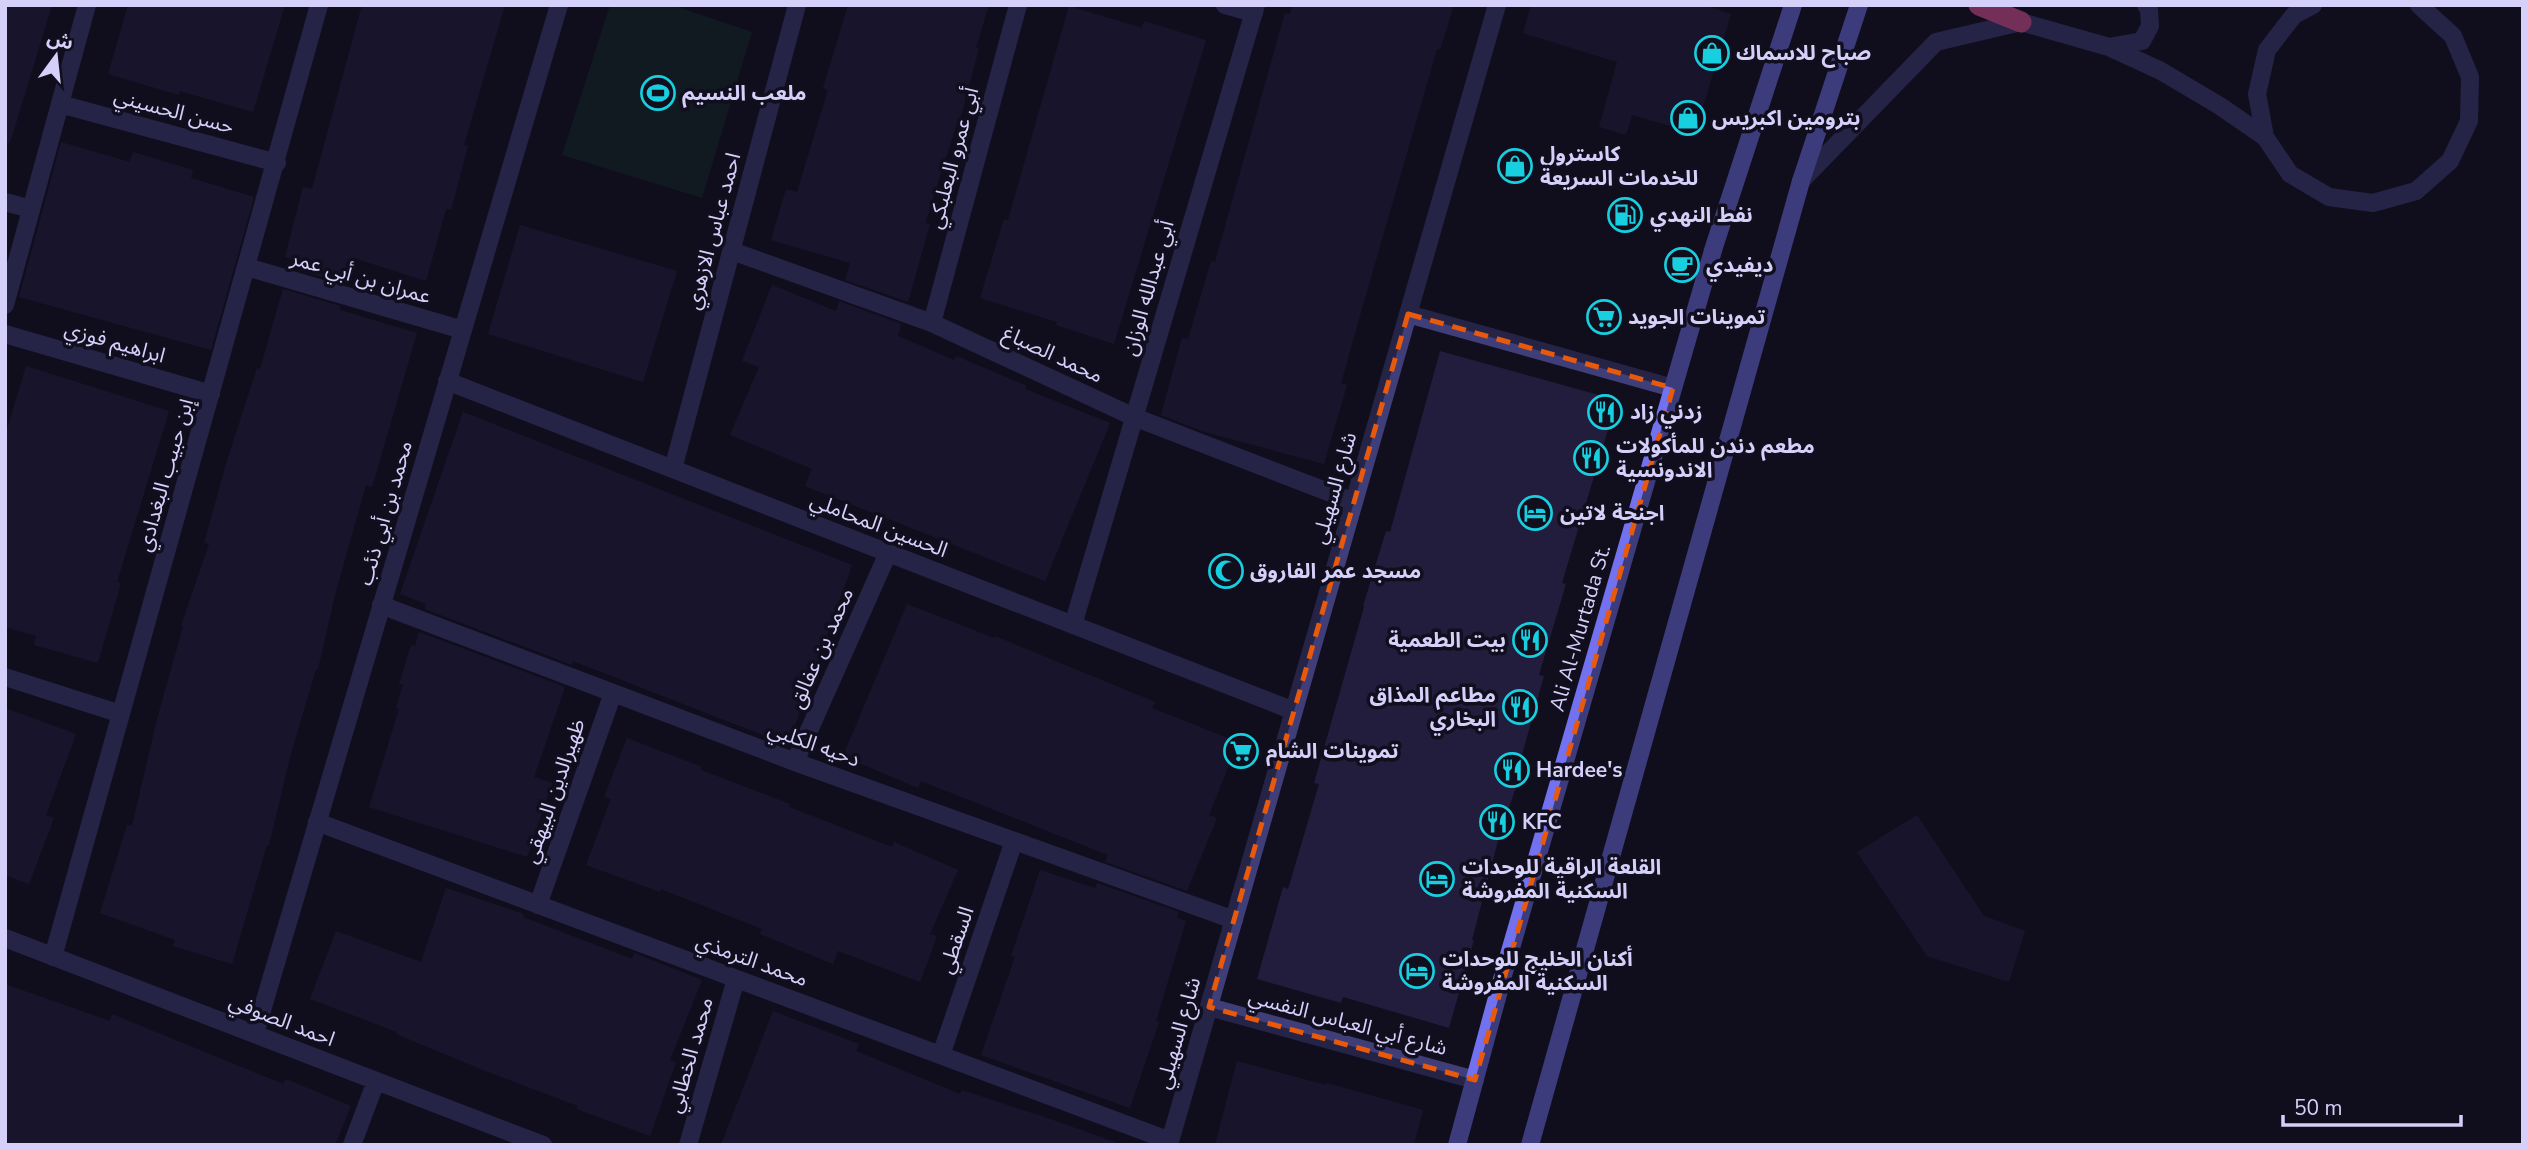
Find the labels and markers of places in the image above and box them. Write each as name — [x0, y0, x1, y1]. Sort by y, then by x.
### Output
shop icon: صباح للاسماك — [1693, 34, 1731, 72]
place label: صباح للاسماك — [1736, 39, 1871, 68]
sports icon: ملعب النسيم — [639, 74, 677, 112]
place label: ملعب النسيم — [682, 79, 807, 108]
shop icon: بترومين اكبريس — [1669, 99, 1707, 137]
place label: بترومين اكبريس — [1712, 104, 1860, 132]
place label: كاسترول للخدمات السريعة — [1540, 140, 1698, 192]
shop icon: كاسترول للخدمات السريعة — [1496, 147, 1534, 185]
fuel station icon: نفط النهدي — [1606, 196, 1644, 234]
place label: نفط النهدي — [1650, 201, 1753, 232]
cafe icon: ديفيدي — [1663, 246, 1701, 284]
place label: ديفيدي — [1706, 251, 1773, 282]
supermarket icon: تموينات الجويد — [1585, 298, 1623, 336]
place label: تموينات الجويد — [1628, 303, 1766, 331]
restaurant icon: زدني زاد — [1586, 393, 1624, 431]
place label: زدني زاد — [1630, 398, 1703, 429]
place label: مطعم دندن للمأكولات الاندونسية — [1616, 432, 1815, 484]
restaurant icon: مطعم دندن للمأكولات الاندونسية — [1572, 439, 1610, 477]
hotel icon: اجنحة لاتين — [1516, 494, 1554, 532]
place label: اجنحة لاتين — [1560, 499, 1664, 527]
mosque icon: مسجد عمر الفاروق — [1207, 552, 1245, 590]
place label: مسجد عمر الفاروق — [1250, 557, 1421, 585]
restaurant icon: بيت الطعمية — [1511, 621, 1549, 659]
place label: بيت الطعمية — [1388, 626, 1506, 654]
place label: مطاعم المذاق البخاري — [1370, 681, 1496, 736]
restaurant icon: مطاعم المذاق البخاري — [1501, 688, 1539, 726]
supermarket icon: تموينات الشام — [1222, 732, 1260, 770]
place label: تموينات الشام — [1266, 737, 1399, 767]
restaurant icon: Hardee's — [1493, 751, 1531, 789]
place label: Hardee's — [1536, 756, 1622, 784]
restaurant icon: KFC — [1478, 803, 1516, 841]
place label: KFC — [1522, 808, 1562, 836]
place label: القلعة الراقية للوحدات السكنية المفروشة — [1462, 853, 1661, 905]
hotel icon: القلعة الراقية للوحدات السكنية المفروشة — [1418, 860, 1456, 898]
place label: أكنان الخليج للوحدات السكنية المفروشة — [1442, 945, 1633, 997]
hotel icon: أكنان الخليج للوحدات السكنية المفروشة — [1398, 952, 1436, 990]

